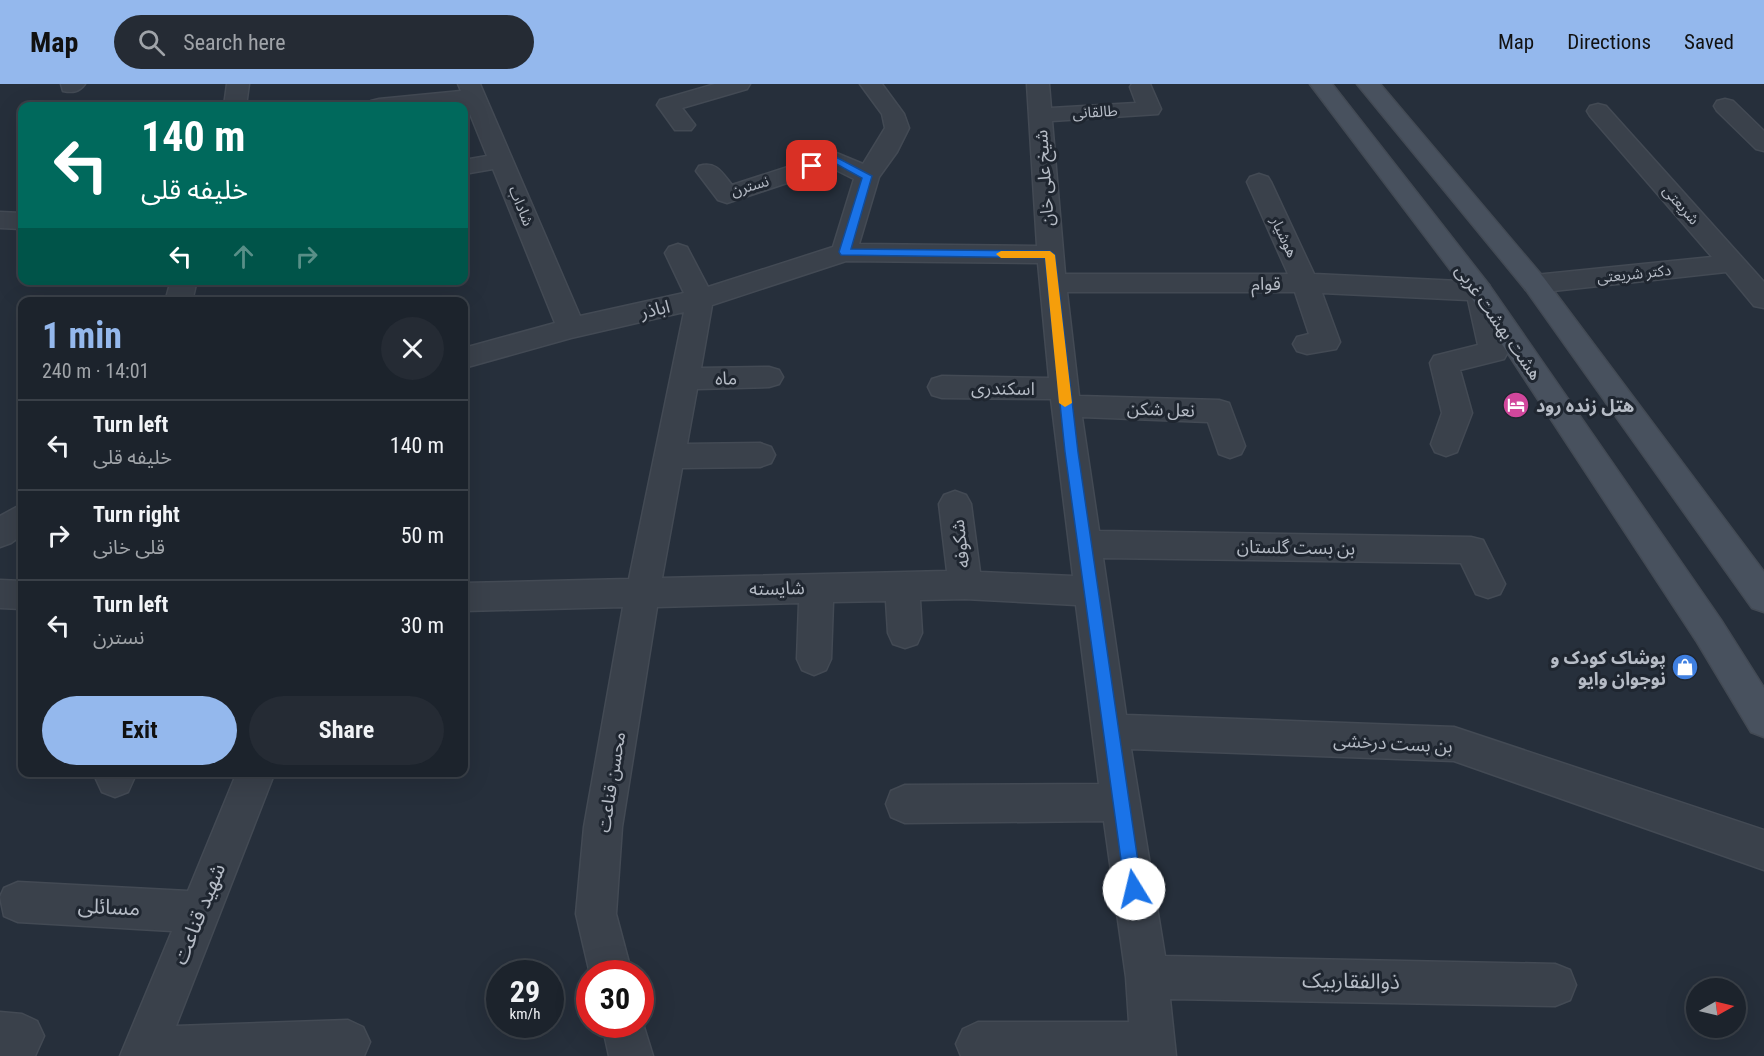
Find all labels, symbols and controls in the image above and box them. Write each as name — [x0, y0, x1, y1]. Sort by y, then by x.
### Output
search box — [114, 15, 534, 69]
text: Map — [30, 26, 78, 59]
icon: search — [135, 26, 168, 59]
text: Search here — [183, 30, 286, 55]
text: Map — [1498, 30, 1534, 54]
text: Directions — [1567, 30, 1651, 54]
text: Saved — [1684, 30, 1734, 54]
street label: طالقانی — [1072, 102, 1118, 122]
text: 140 m — [141, 112, 246, 161]
icon: left — [42, 126, 120, 204]
street label: شیخ علی خان — [1030, 129, 1061, 227]
pin — [786, 140, 837, 191]
icon: arrive — [795, 149, 828, 182]
street label: نسترن — [729, 172, 771, 200]
text: خلیفه قلی — [141, 174, 248, 206]
street label: شریعتی — [1659, 182, 1703, 229]
street label: شاداب — [505, 183, 537, 229]
street label: هوشیار — [1266, 213, 1301, 260]
icon: left — [164, 240, 197, 273]
icon: ahead — [227, 240, 260, 273]
icon: right — [290, 240, 323, 273]
street label: هشت بهشت غربی — [1451, 260, 1547, 384]
street label: دکتر شریعتی — [1596, 261, 1672, 287]
street label: قوام — [1251, 273, 1281, 298]
street label: اباذر — [637, 295, 672, 324]
text: 1 min — [42, 315, 122, 357]
button: close — [381, 317, 444, 380]
text: 240 m · 14:01 — [42, 359, 149, 383]
street label: ماه — [715, 367, 737, 389]
street label: اسکندری — [971, 377, 1035, 400]
hotel icon: هتل زنده رود — [1501, 390, 1531, 420]
place label: هتل زنده رود — [1536, 395, 1634, 417]
street label: نعل شکن — [1127, 397, 1195, 422]
text: Turn left — [93, 412, 168, 437]
icon: left — [42, 429, 75, 462]
text: 140 m — [390, 433, 444, 458]
text: خلیفه قلی — [93, 445, 172, 469]
text: Turn right — [93, 502, 180, 527]
icon: right — [42, 519, 75, 552]
street label: شکوفه — [947, 519, 974, 569]
text: 50 m — [401, 523, 444, 548]
text: قلی خانی — [93, 535, 165, 559]
street label: بن بست گلستان — [1237, 535, 1355, 560]
street label: شایسته — [749, 577, 805, 599]
text: Turn left — [93, 592, 168, 617]
icon: left — [42, 609, 75, 642]
text: 30 m — [401, 613, 444, 638]
text: نسترن — [93, 625, 144, 649]
place label: پوشاک کودک و نوجوان وایو — [1550, 647, 1666, 689]
shop icon: پوشاک کودک و نوجوان وایو — [1670, 652, 1700, 682]
button: Exit — [42, 696, 237, 765]
button: Share — [249, 696, 444, 765]
street label: بن بست درخشی — [1333, 729, 1453, 758]
street label: محسن قناعت — [593, 730, 630, 834]
position arrow — [1102, 857, 1166, 921]
street label: شهید قناعت — [168, 860, 230, 968]
street label: مسائلی — [77, 893, 141, 921]
speed limit sign: 30 — [576, 960, 654, 1038]
street label: ذوالفقاربیک — [1302, 968, 1400, 994]
text: 29 — [510, 974, 540, 1009]
north arrow — [1686, 978, 1746, 1038]
map controls — [1686, 978, 1746, 1038]
text: km/h — [510, 1005, 540, 1023]

